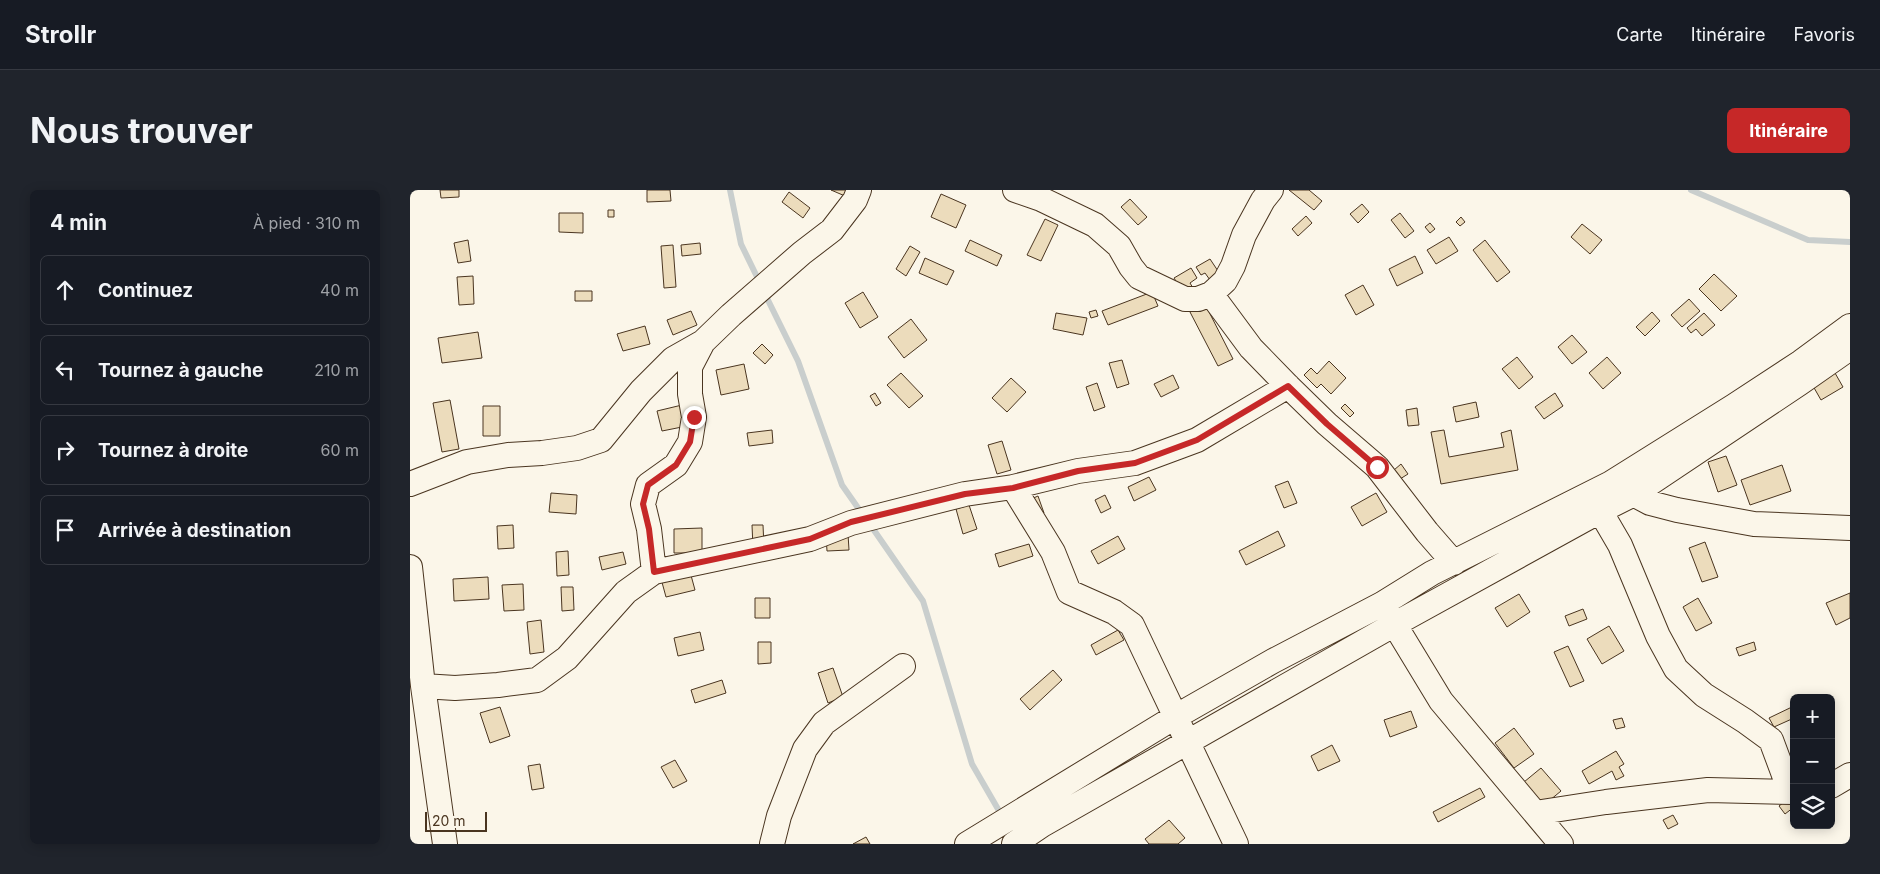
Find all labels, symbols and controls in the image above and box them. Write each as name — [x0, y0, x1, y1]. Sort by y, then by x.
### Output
text: Strollr — [25, 20, 96, 49]
text: Carte — [1616, 24, 1663, 45]
text: Itinéraire — [1691, 24, 1765, 45]
text: Favoris — [1793, 24, 1855, 45]
button: Itinéraire — [1727, 108, 1850, 153]
text: Nous trouver — [30, 109, 253, 151]
text: 4 min — [50, 210, 107, 235]
text: À pied · 310 m — [253, 213, 360, 233]
icon: ahead — [51, 276, 79, 304]
text: Continuez — [98, 279, 193, 302]
text: 40 m — [320, 280, 359, 300]
icon: left — [51, 356, 79, 384]
text: Tournez à gauche — [98, 359, 263, 382]
text: 210 m — [314, 360, 359, 380]
route end — [683, 406, 706, 429]
icon: right — [51, 436, 79, 464]
text: Tournez à droite — [98, 439, 248, 462]
text: 60 m — [320, 440, 359, 460]
route start — [1366, 456, 1389, 479]
icon: arrive — [51, 516, 79, 544]
text: Arrivée à destination — [98, 519, 291, 542]
map controls — [1790, 694, 1835, 829]
button: + — [1790, 694, 1835, 739]
button: − — [1790, 739, 1835, 784]
button: layers — [1790, 784, 1835, 829]
scale bar — [425, 809, 488, 832]
text: 20 m — [432, 812, 466, 829]

